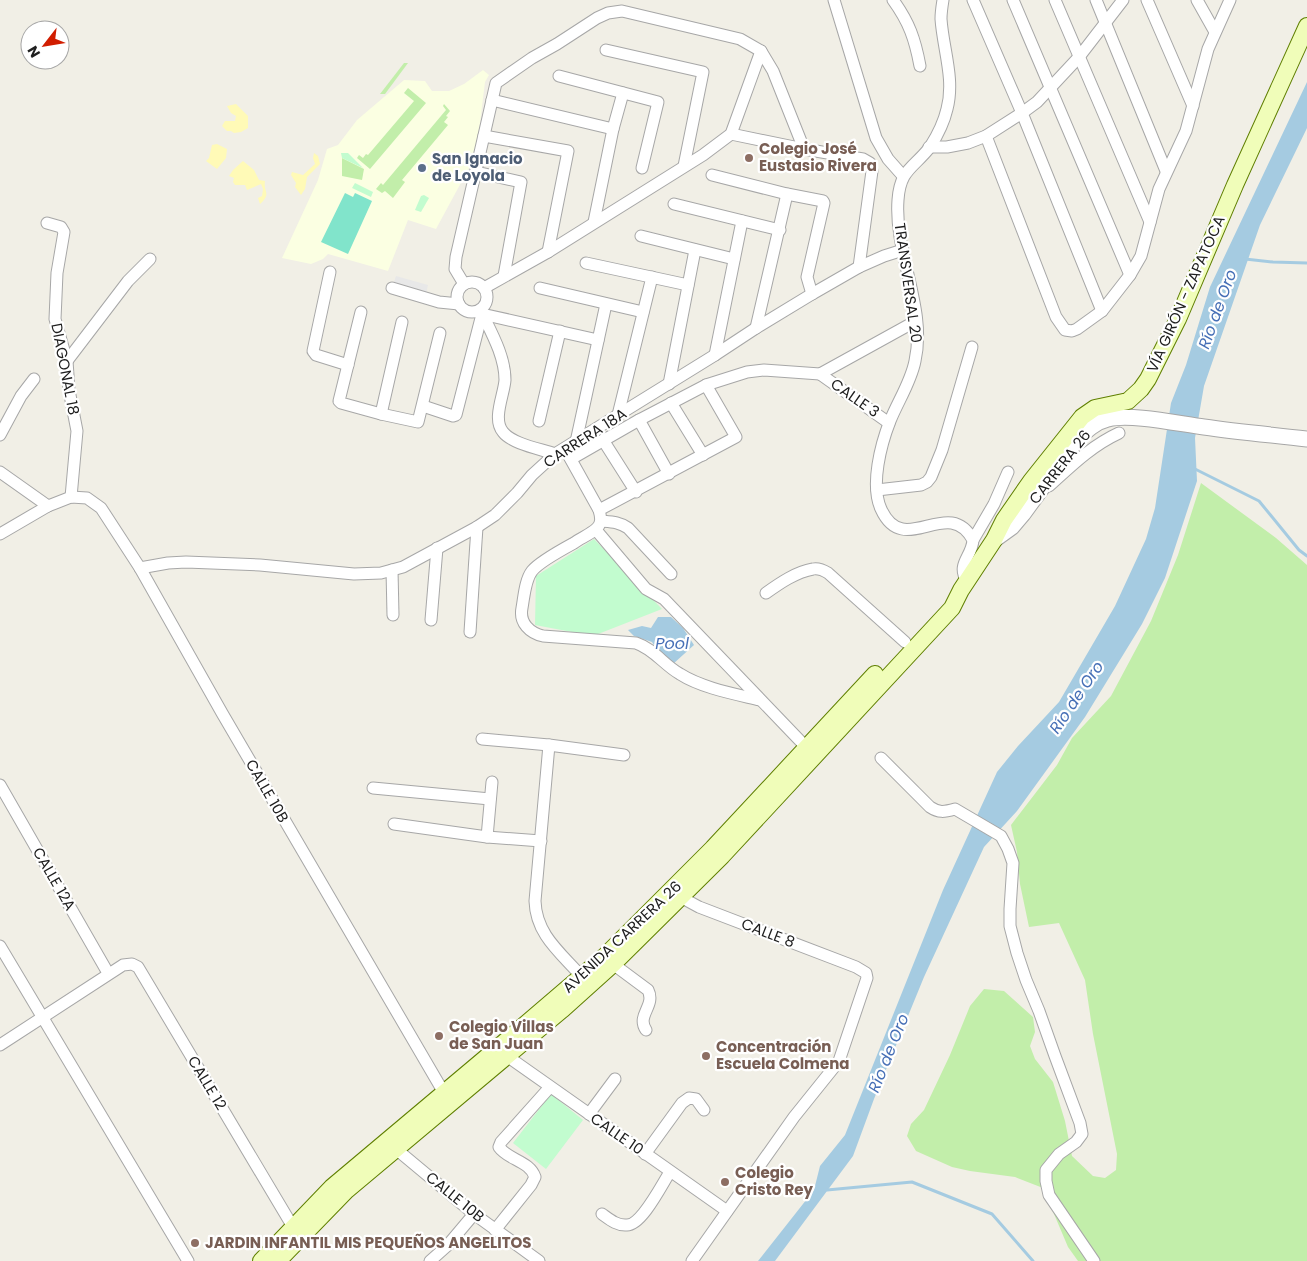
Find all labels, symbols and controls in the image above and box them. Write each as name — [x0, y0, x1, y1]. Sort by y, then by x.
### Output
north arrow — [20, 20, 70, 70]
text: N — [23, 42, 45, 61]
place label: Colegio José Eustasio Rivera — [759, 138, 877, 176]
place label: San Ignacio de Loyola — [432, 148, 523, 186]
marker: Colegio José Eustasio Rivera — [743, 152, 755, 164]
marker: San Ignacio de Loyola — [416, 162, 428, 174]
street label: VÍA GIRÓN - ZAPATOCA — [1141, 212, 1230, 376]
street label: TRANSVERSAL 20 — [890, 222, 927, 344]
water label: Río de Oro — [1192, 266, 1242, 352]
street label: DIAGONAL 18 — [46, 321, 85, 417]
street label: CALLE 3 — [827, 373, 884, 422]
street label: CARRERA 18A — [539, 403, 630, 472]
street label: CARRERA 26 — [1024, 425, 1095, 508]
water label: Pool — [655, 632, 689, 655]
water label: Río de Oro — [1044, 656, 1109, 738]
street label: CALLE 10B — [241, 755, 294, 826]
street label: CALLE 12A — [28, 843, 81, 914]
street label: AVENIDA CARRERA 26 — [557, 876, 686, 997]
street label: CALLE 8 — [738, 913, 798, 952]
water label: Río de Oro — [862, 1010, 915, 1096]
place label: Colegio Villas de San Juan — [449, 1016, 554, 1054]
marker: Colegio Villas de San Juan — [433, 1030, 445, 1042]
place label: Concentración Escuela Colmena — [716, 1036, 850, 1074]
marker: Concentración Escuela Colmena — [700, 1050, 712, 1062]
street label: CALLE 12 — [183, 1052, 232, 1114]
street label: CALLE 10 — [586, 1108, 648, 1160]
place label: Colegio Cristo Rey — [735, 1162, 813, 1200]
street label: CALLE 10B — [422, 1166, 489, 1227]
marker: Colegio Cristo Rey — [719, 1176, 731, 1188]
place label: JARDIN INFANTIL MIS PEQUEÑOS ANGELITOS — [205, 1232, 532, 1253]
marker: JARDIN INFANTIL MIS PEQUEÑOS ANGELITOS — [189, 1237, 201, 1249]

